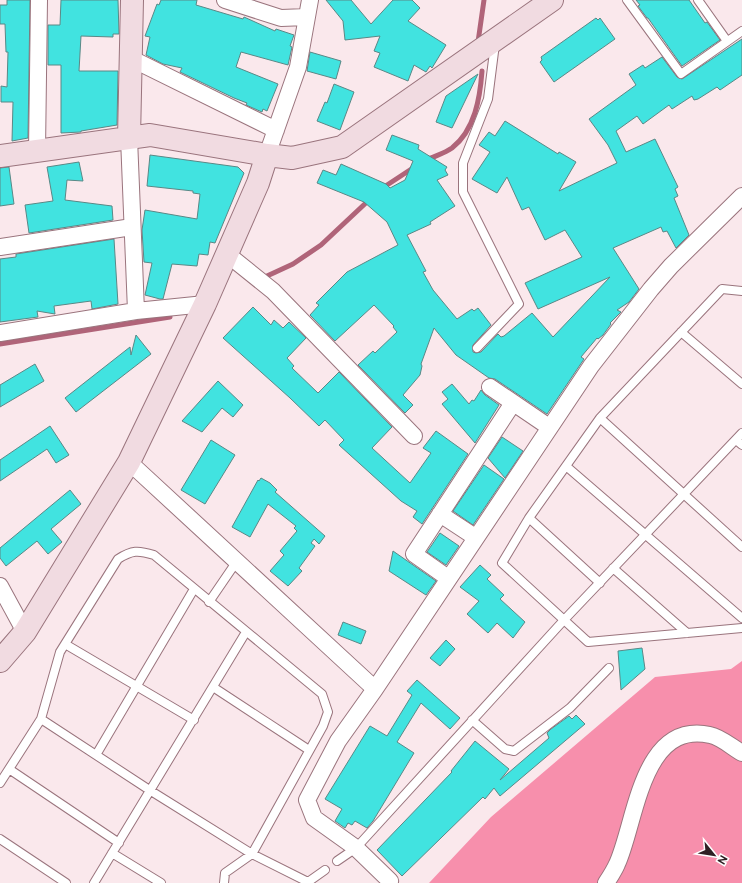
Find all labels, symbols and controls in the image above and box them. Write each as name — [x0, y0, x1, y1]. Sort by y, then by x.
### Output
north arrow — [694, 835, 734, 875]
text: N — [714, 853, 730, 867]

